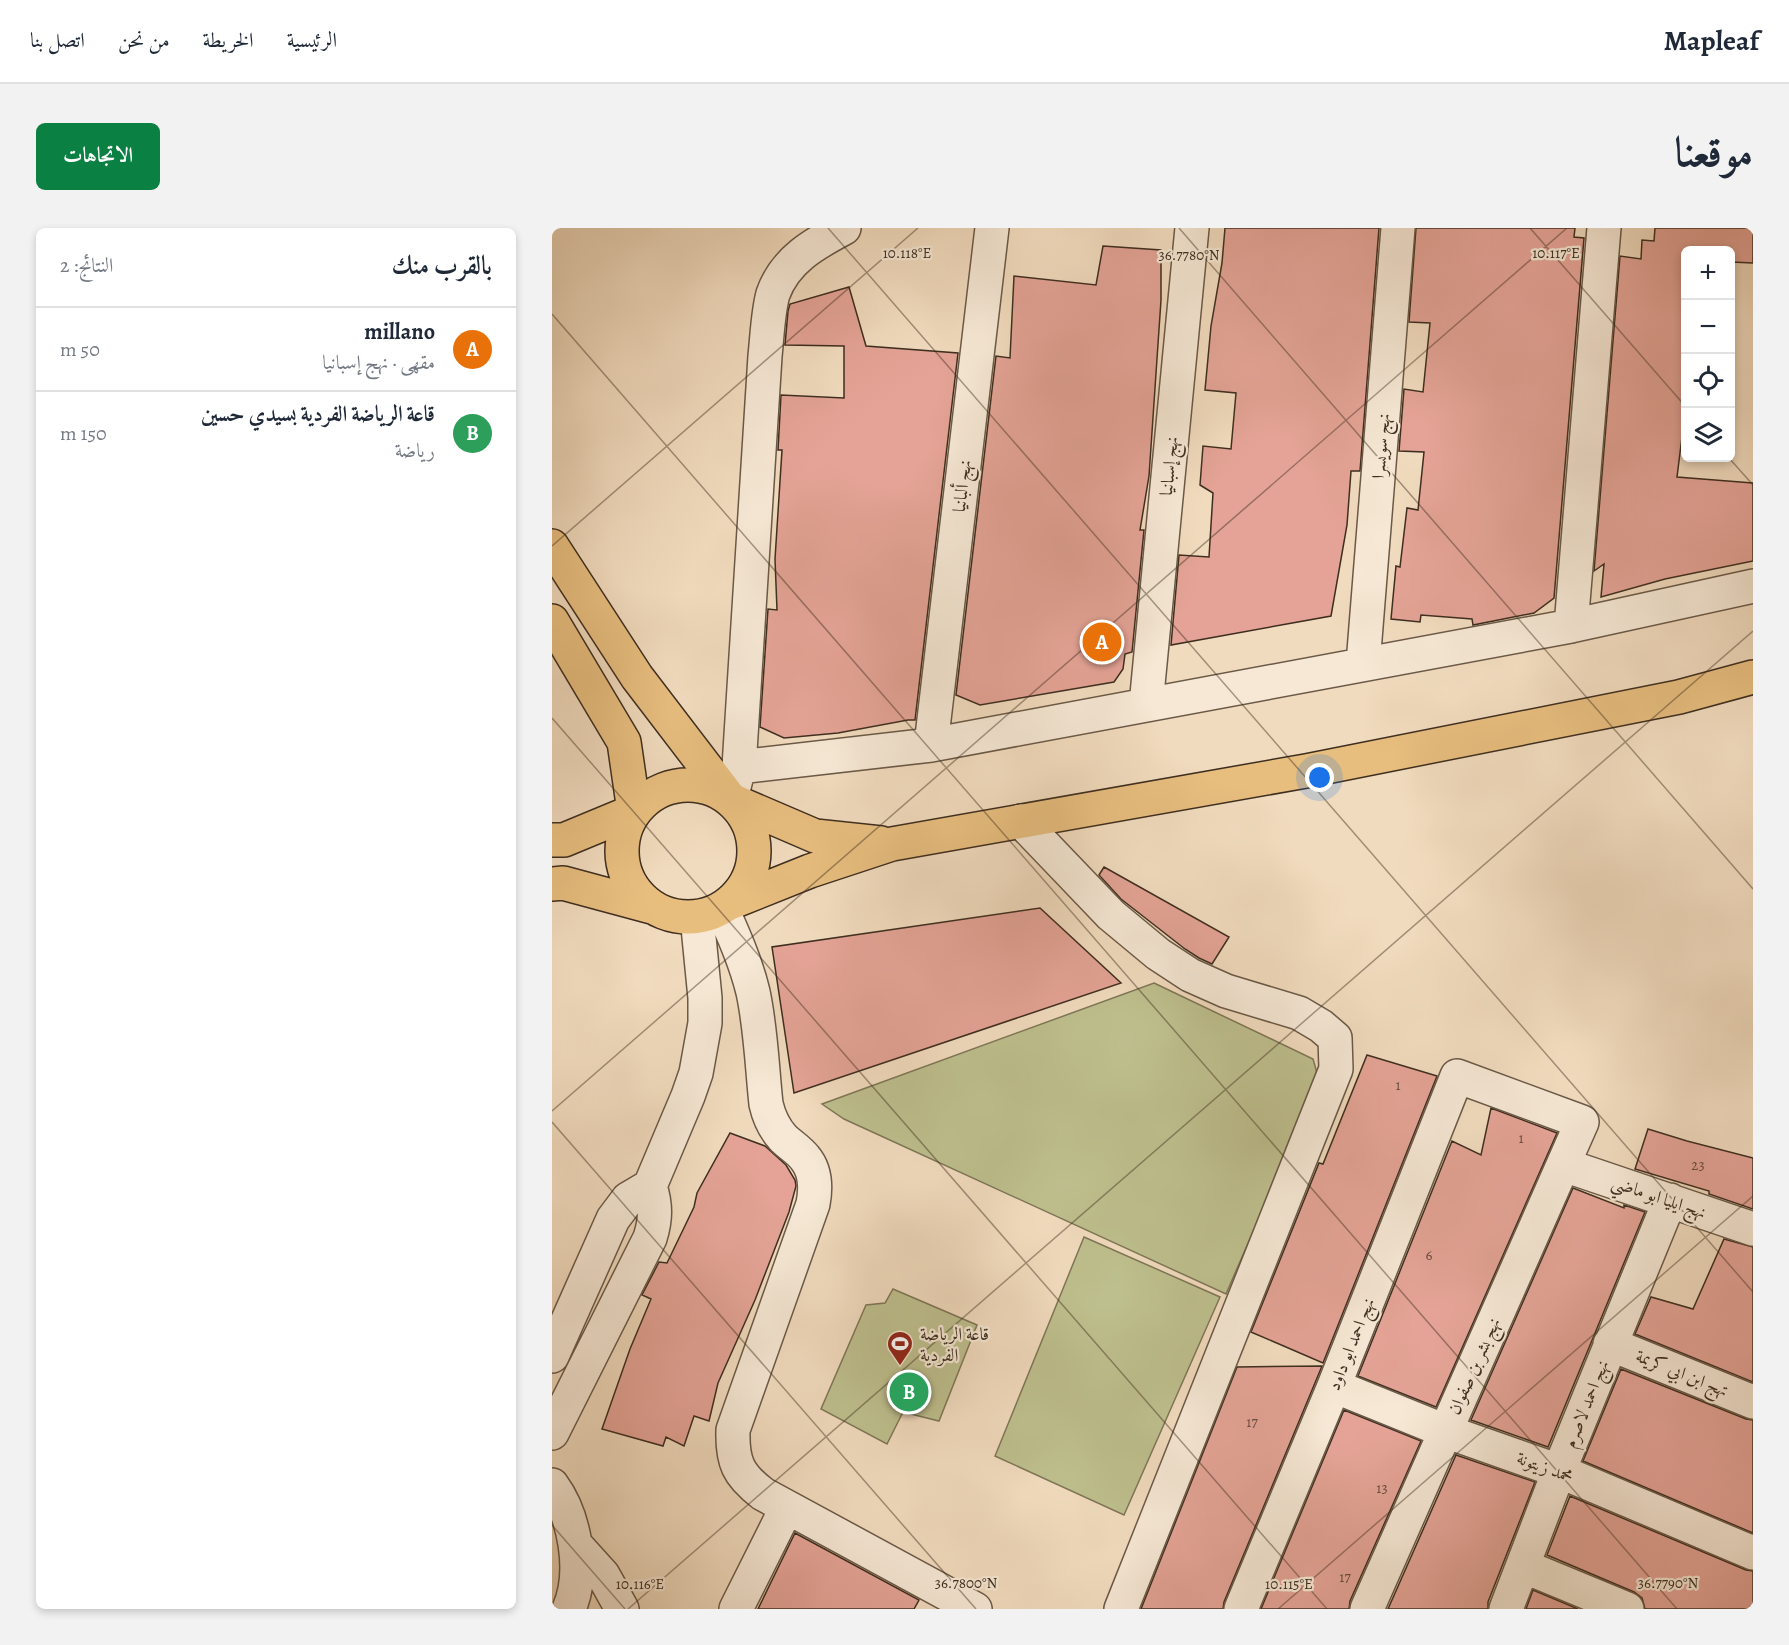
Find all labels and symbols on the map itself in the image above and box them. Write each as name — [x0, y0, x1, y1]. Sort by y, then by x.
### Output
text: 10.118°E — [883, 243, 931, 263]
text: 10.117°E — [1532, 243, 1580, 263]
text: 36.7780°N — [1159, 245, 1220, 265]
street label: نهج سويسرا — [1366, 412, 1400, 480]
street label: نهج إسبانيا — [1154, 435, 1188, 497]
street label: نهج ألبانيا — [946, 458, 981, 514]
pin: A — [1082, 620, 1122, 664]
your location — [1305, 763, 1334, 792]
house number: 1 — [1395, 1075, 1401, 1095]
house number: 1 — [1518, 1128, 1524, 1148]
house number: 23 — [1691, 1155, 1705, 1175]
street label: نهج ايليا ابو ماضي — [1607, 1170, 1709, 1229]
house number: 6 — [1426, 1245, 1433, 1265]
street label: نهج احمد ابو داود — [1321, 1294, 1384, 1395]
street label: نهج بشر بن صفوان — [1442, 1314, 1510, 1420]
place label: قاعة الرياضة الفردية — [920, 1322, 989, 1367]
sports icon: قاعة الرياضة الفردية — [885, 1329, 915, 1367]
street label: تهج ابن ابي كريمة — [1631, 1344, 1732, 1406]
street label: نهج احمد لاصرم — [1557, 1356, 1618, 1453]
pin: B — [890, 1370, 928, 1414]
house number: 17 — [1246, 1412, 1258, 1432]
street label: محمد زيتونة — [1513, 1446, 1577, 1488]
house number: 13 — [1376, 1478, 1388, 1498]
house number: 17 — [1339, 1567, 1351, 1587]
text: 36.7800°N — [935, 1573, 998, 1593]
text: 36.7790°N — [1638, 1573, 1698, 1593]
text: 10.116°E — [616, 1574, 664, 1594]
text: 10.115°E — [1265, 1574, 1313, 1594]

